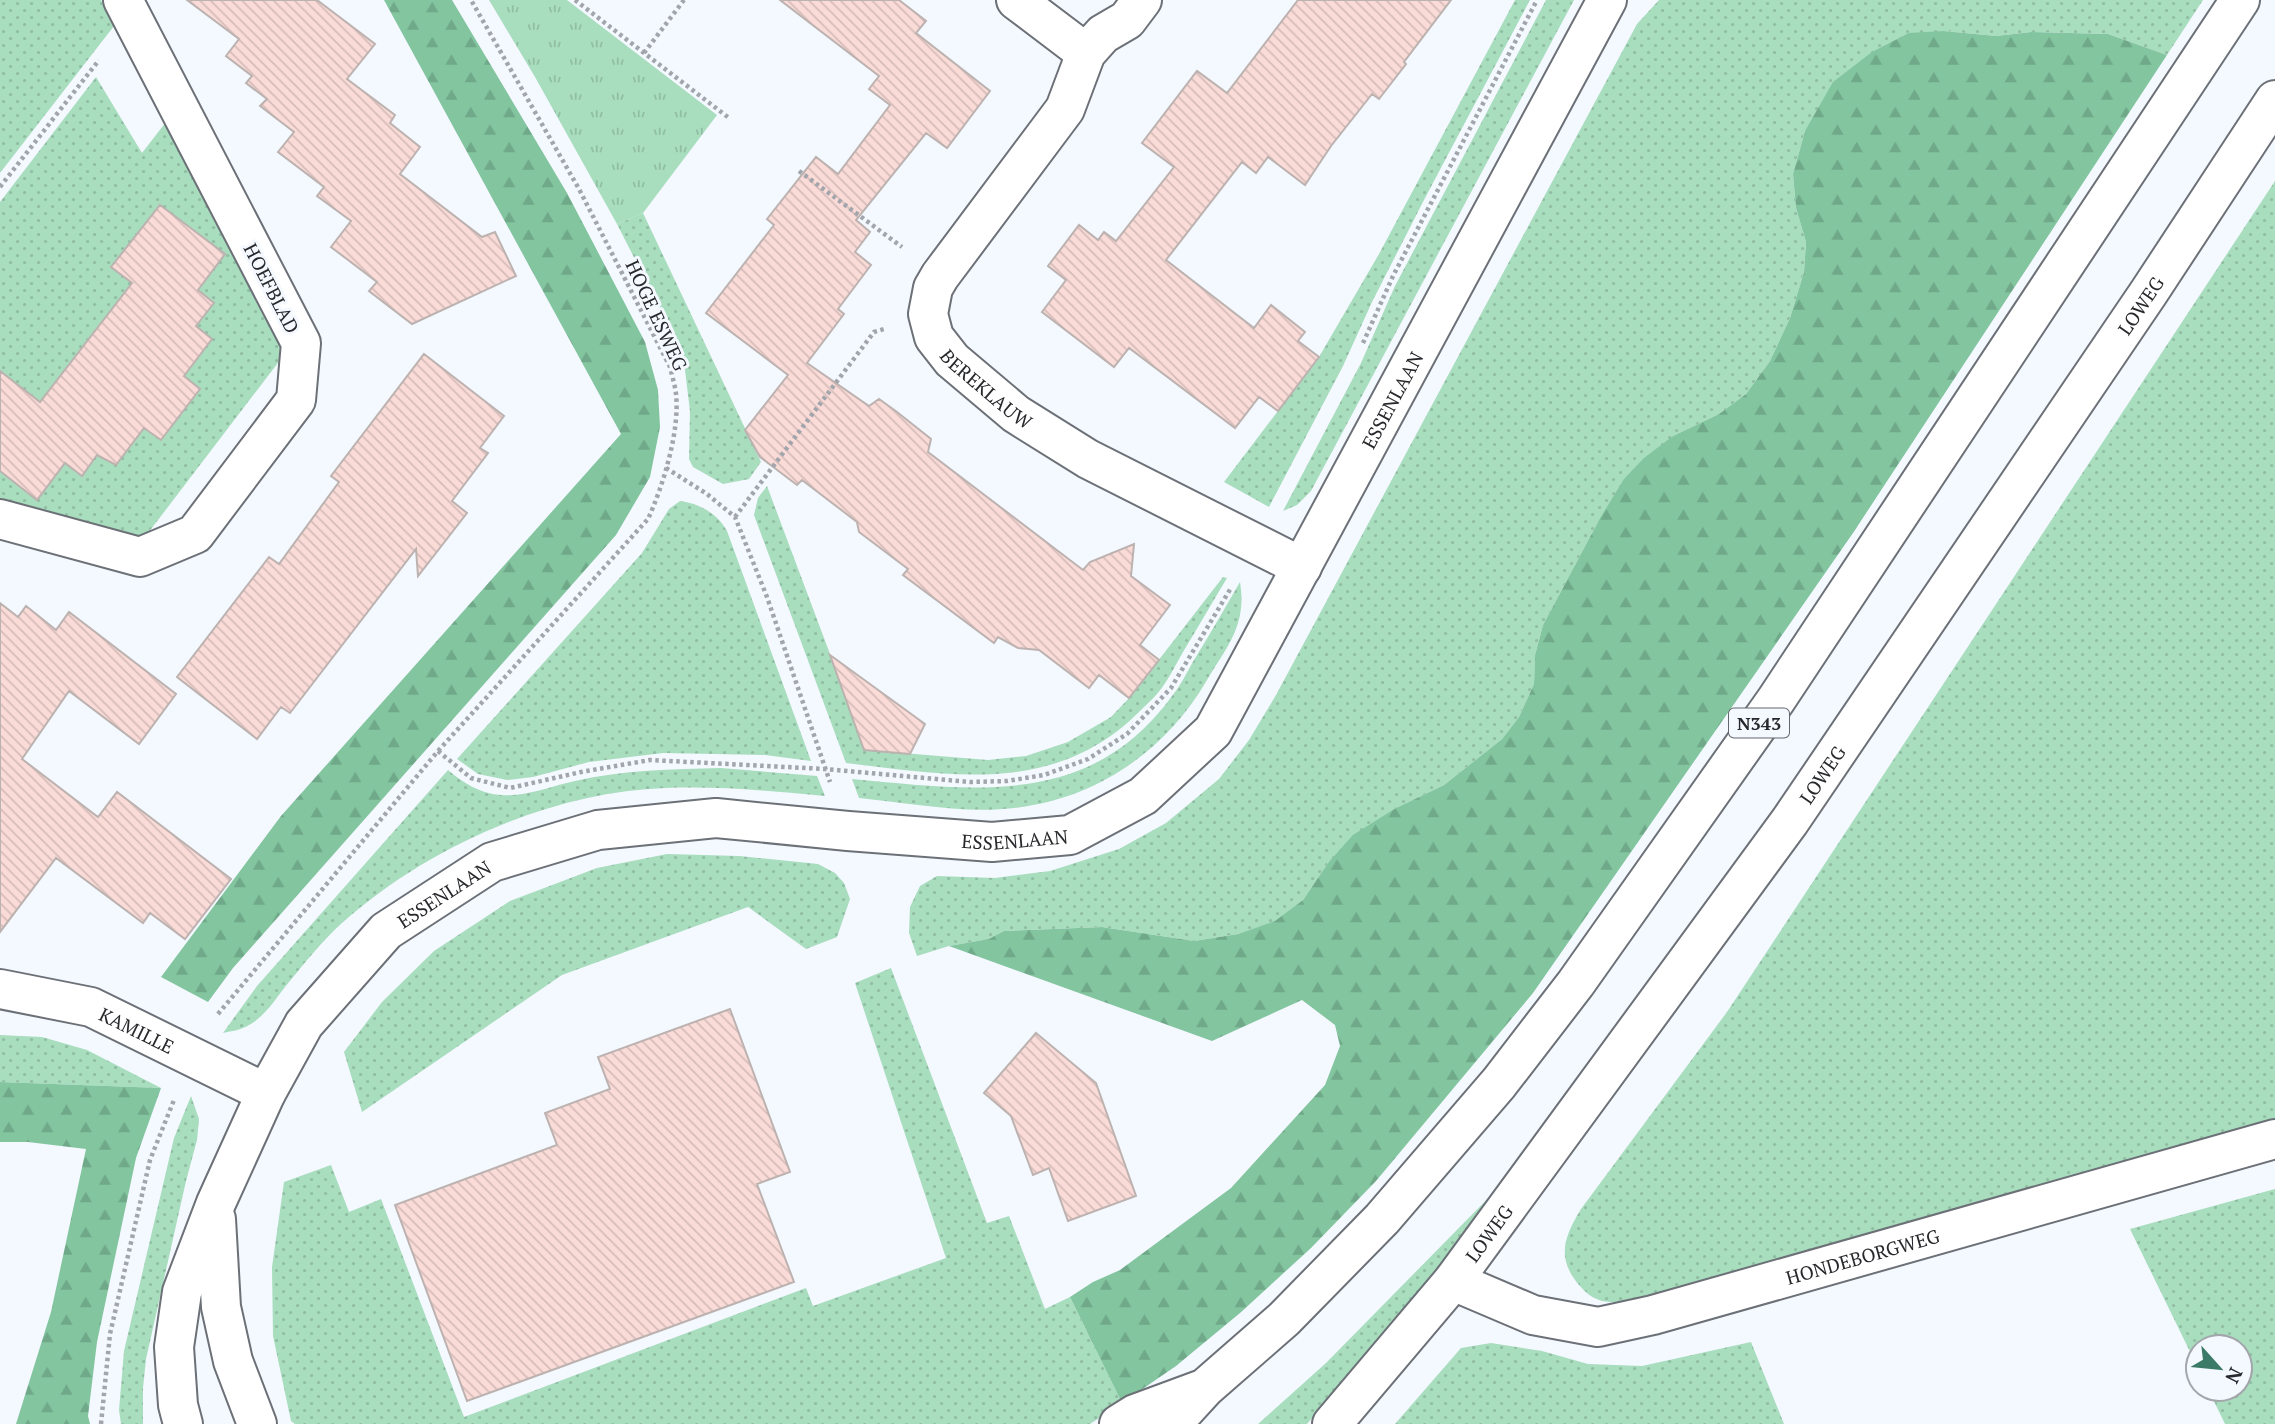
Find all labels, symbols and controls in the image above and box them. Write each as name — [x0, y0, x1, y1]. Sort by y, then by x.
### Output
street label: HOEFBLAD — [239, 239, 305, 337]
street label: HOGE ESWEG — [620, 255, 694, 375]
street label: LOWEG — [2111, 271, 2169, 339]
street label: BEREKLAUW — [935, 344, 1038, 434]
street label: ESSENLAAN — [1355, 347, 1428, 453]
road number: N343 — [1729, 708, 1789, 738]
street label: LOWEG — [1793, 740, 1850, 808]
street label: ESSENLAAN — [961, 823, 1069, 855]
street label: ESSENLAAN — [392, 854, 495, 933]
street label: KAMILLE — [96, 1001, 178, 1058]
street label: LOWEG — [1459, 1199, 1518, 1267]
street label: HONDEBORGWEG — [1783, 1222, 1942, 1289]
north arrow — [2184, 1333, 2254, 1403]
text: N — [2220, 1364, 2249, 1389]

